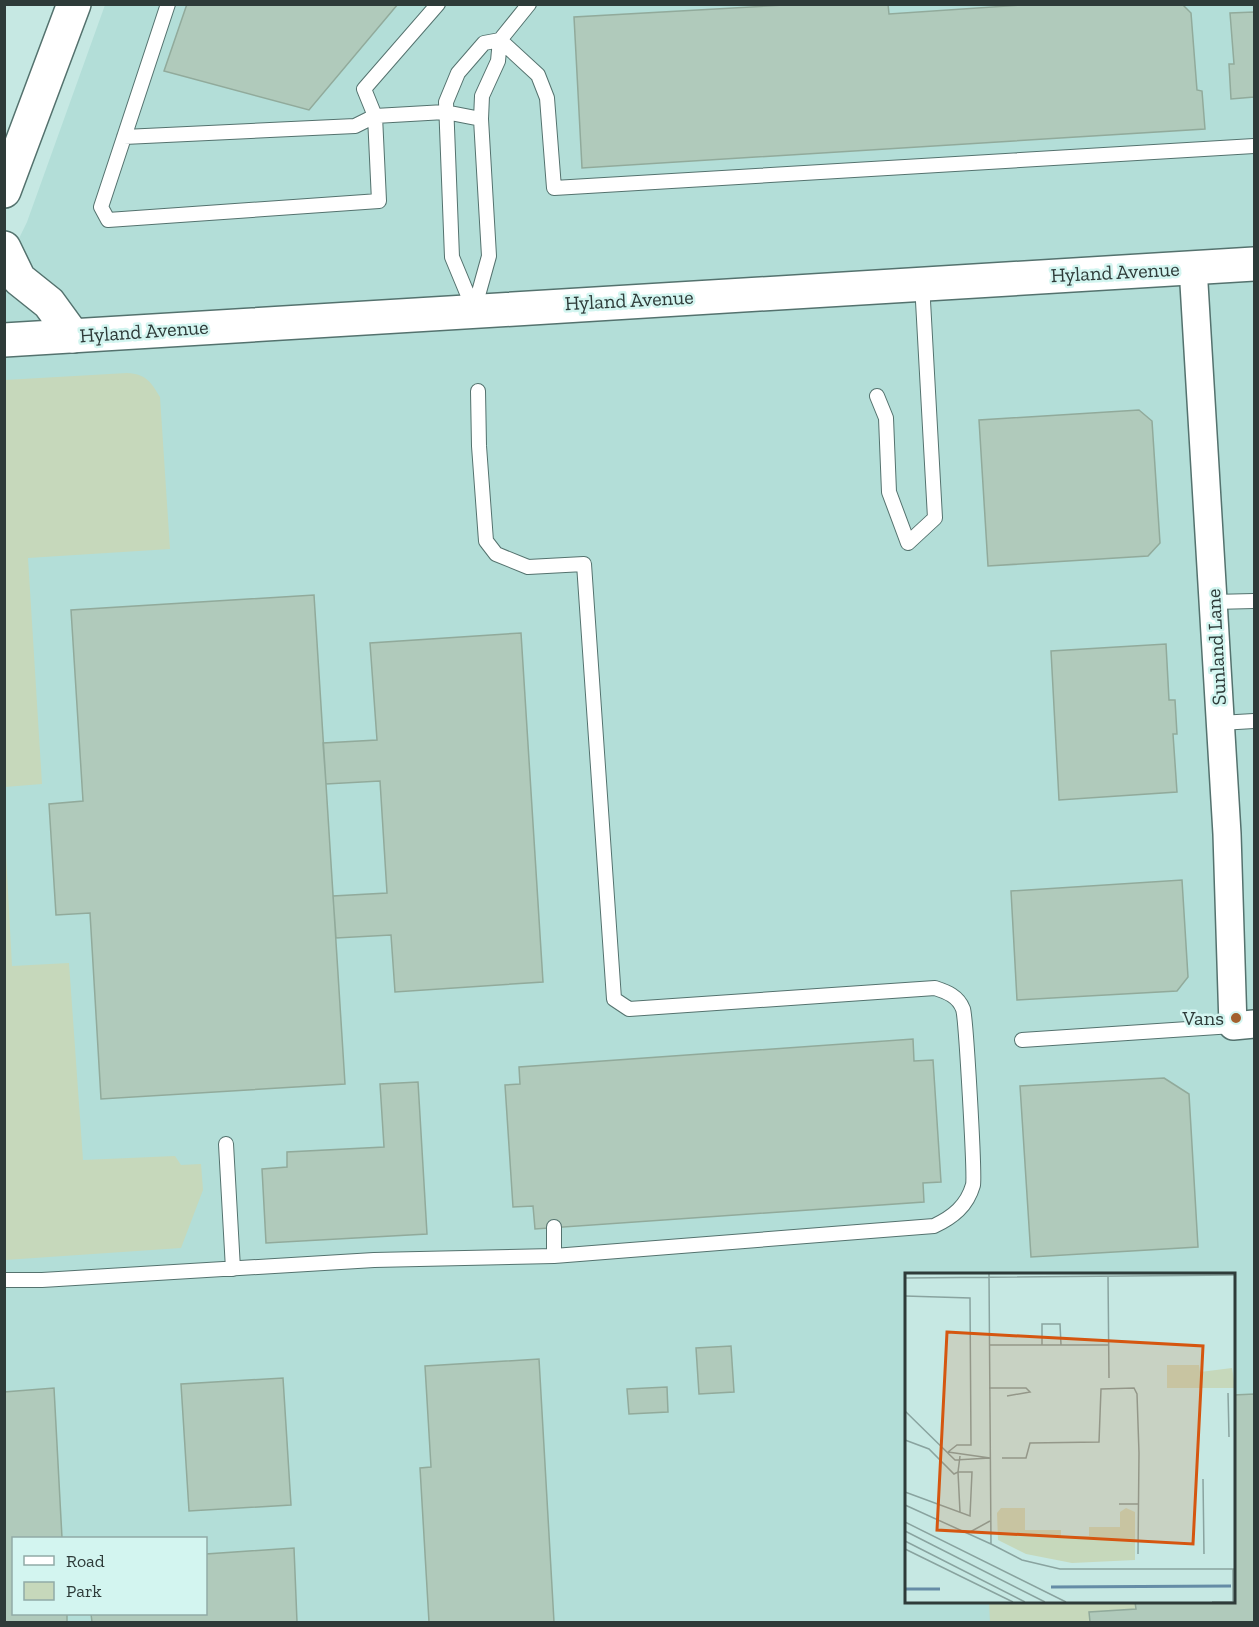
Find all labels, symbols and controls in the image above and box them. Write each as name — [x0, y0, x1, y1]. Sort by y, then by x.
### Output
street label: Hyland Avenue — [1050, 257, 1180, 287]
street label: Hyland Avenue — [564, 285, 694, 315]
street label: Hyland Avenue — [79, 315, 209, 347]
street label: Sunland Lane — [1201, 588, 1231, 706]
place label: Vans — [1181, 1006, 1224, 1030]
marker: Vans — [1229, 1011, 1243, 1025]
inset map — [905, 1273, 1235, 1603]
legend — [12, 1537, 207, 1615]
text: Road — [66, 1550, 105, 1572]
text: Park — [66, 1580, 102, 1602]

